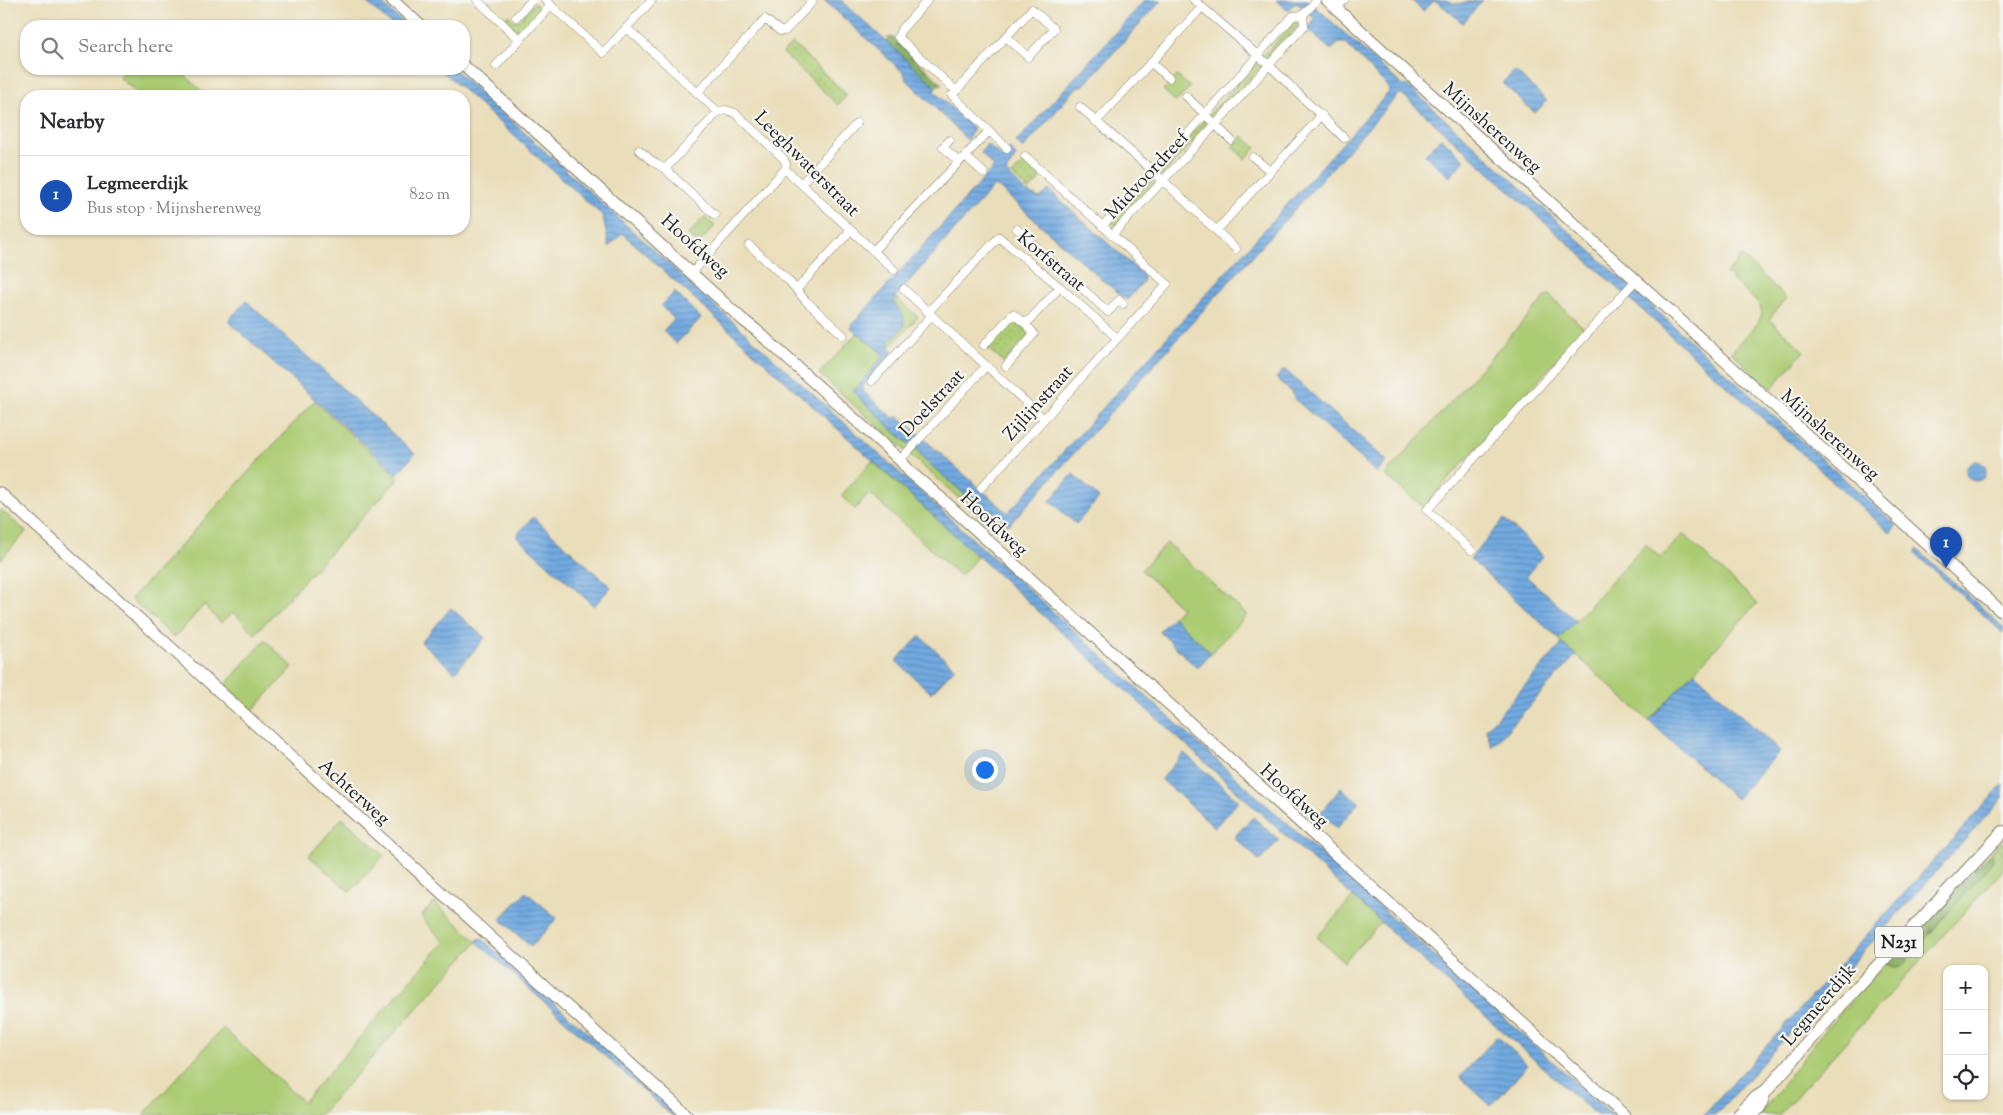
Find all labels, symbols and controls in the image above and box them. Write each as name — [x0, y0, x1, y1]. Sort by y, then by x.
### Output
search box — [20, 20, 470, 75]
icon: search — [38, 34, 66, 62]
text: Search here — [78, 34, 173, 61]
street label: Mijnsherenweg — [1436, 77, 1547, 181]
street label: Leeghwaterstraat — [747, 106, 865, 224]
text: Nearby — [40, 108, 105, 138]
street label: Midvoordreef — [1100, 124, 1197, 226]
text: Legmeerdijk — [87, 171, 189, 198]
text: 1 — [53, 184, 59, 207]
text: 820 m — [410, 184, 450, 207]
text: Bus stop · Mijnsherenweg — [87, 198, 261, 221]
street label: Hoofdweg — [654, 209, 735, 285]
street label: Korfstraat — [1010, 225, 1091, 299]
street label: Zijlijnstraat — [998, 360, 1080, 447]
street label: Doelstraat — [894, 363, 972, 444]
street label: Mijnsherenweg — [1774, 384, 1885, 488]
street label: Hoofdweg — [953, 486, 1033, 563]
pin: 1 — [1930, 527, 1962, 568]
street label: Achterweg — [312, 753, 395, 832]
your location — [972, 757, 998, 783]
street label: Hoofdweg — [1253, 759, 1334, 835]
road number: N231 — [1875, 926, 1923, 958]
street label: Legmeerdijk — [1776, 958, 1864, 1053]
map controls — [1943, 965, 1988, 1100]
button: + — [1943, 965, 1988, 1010]
button: − — [1943, 1010, 1988, 1055]
button: locate — [1943, 1055, 1988, 1100]

